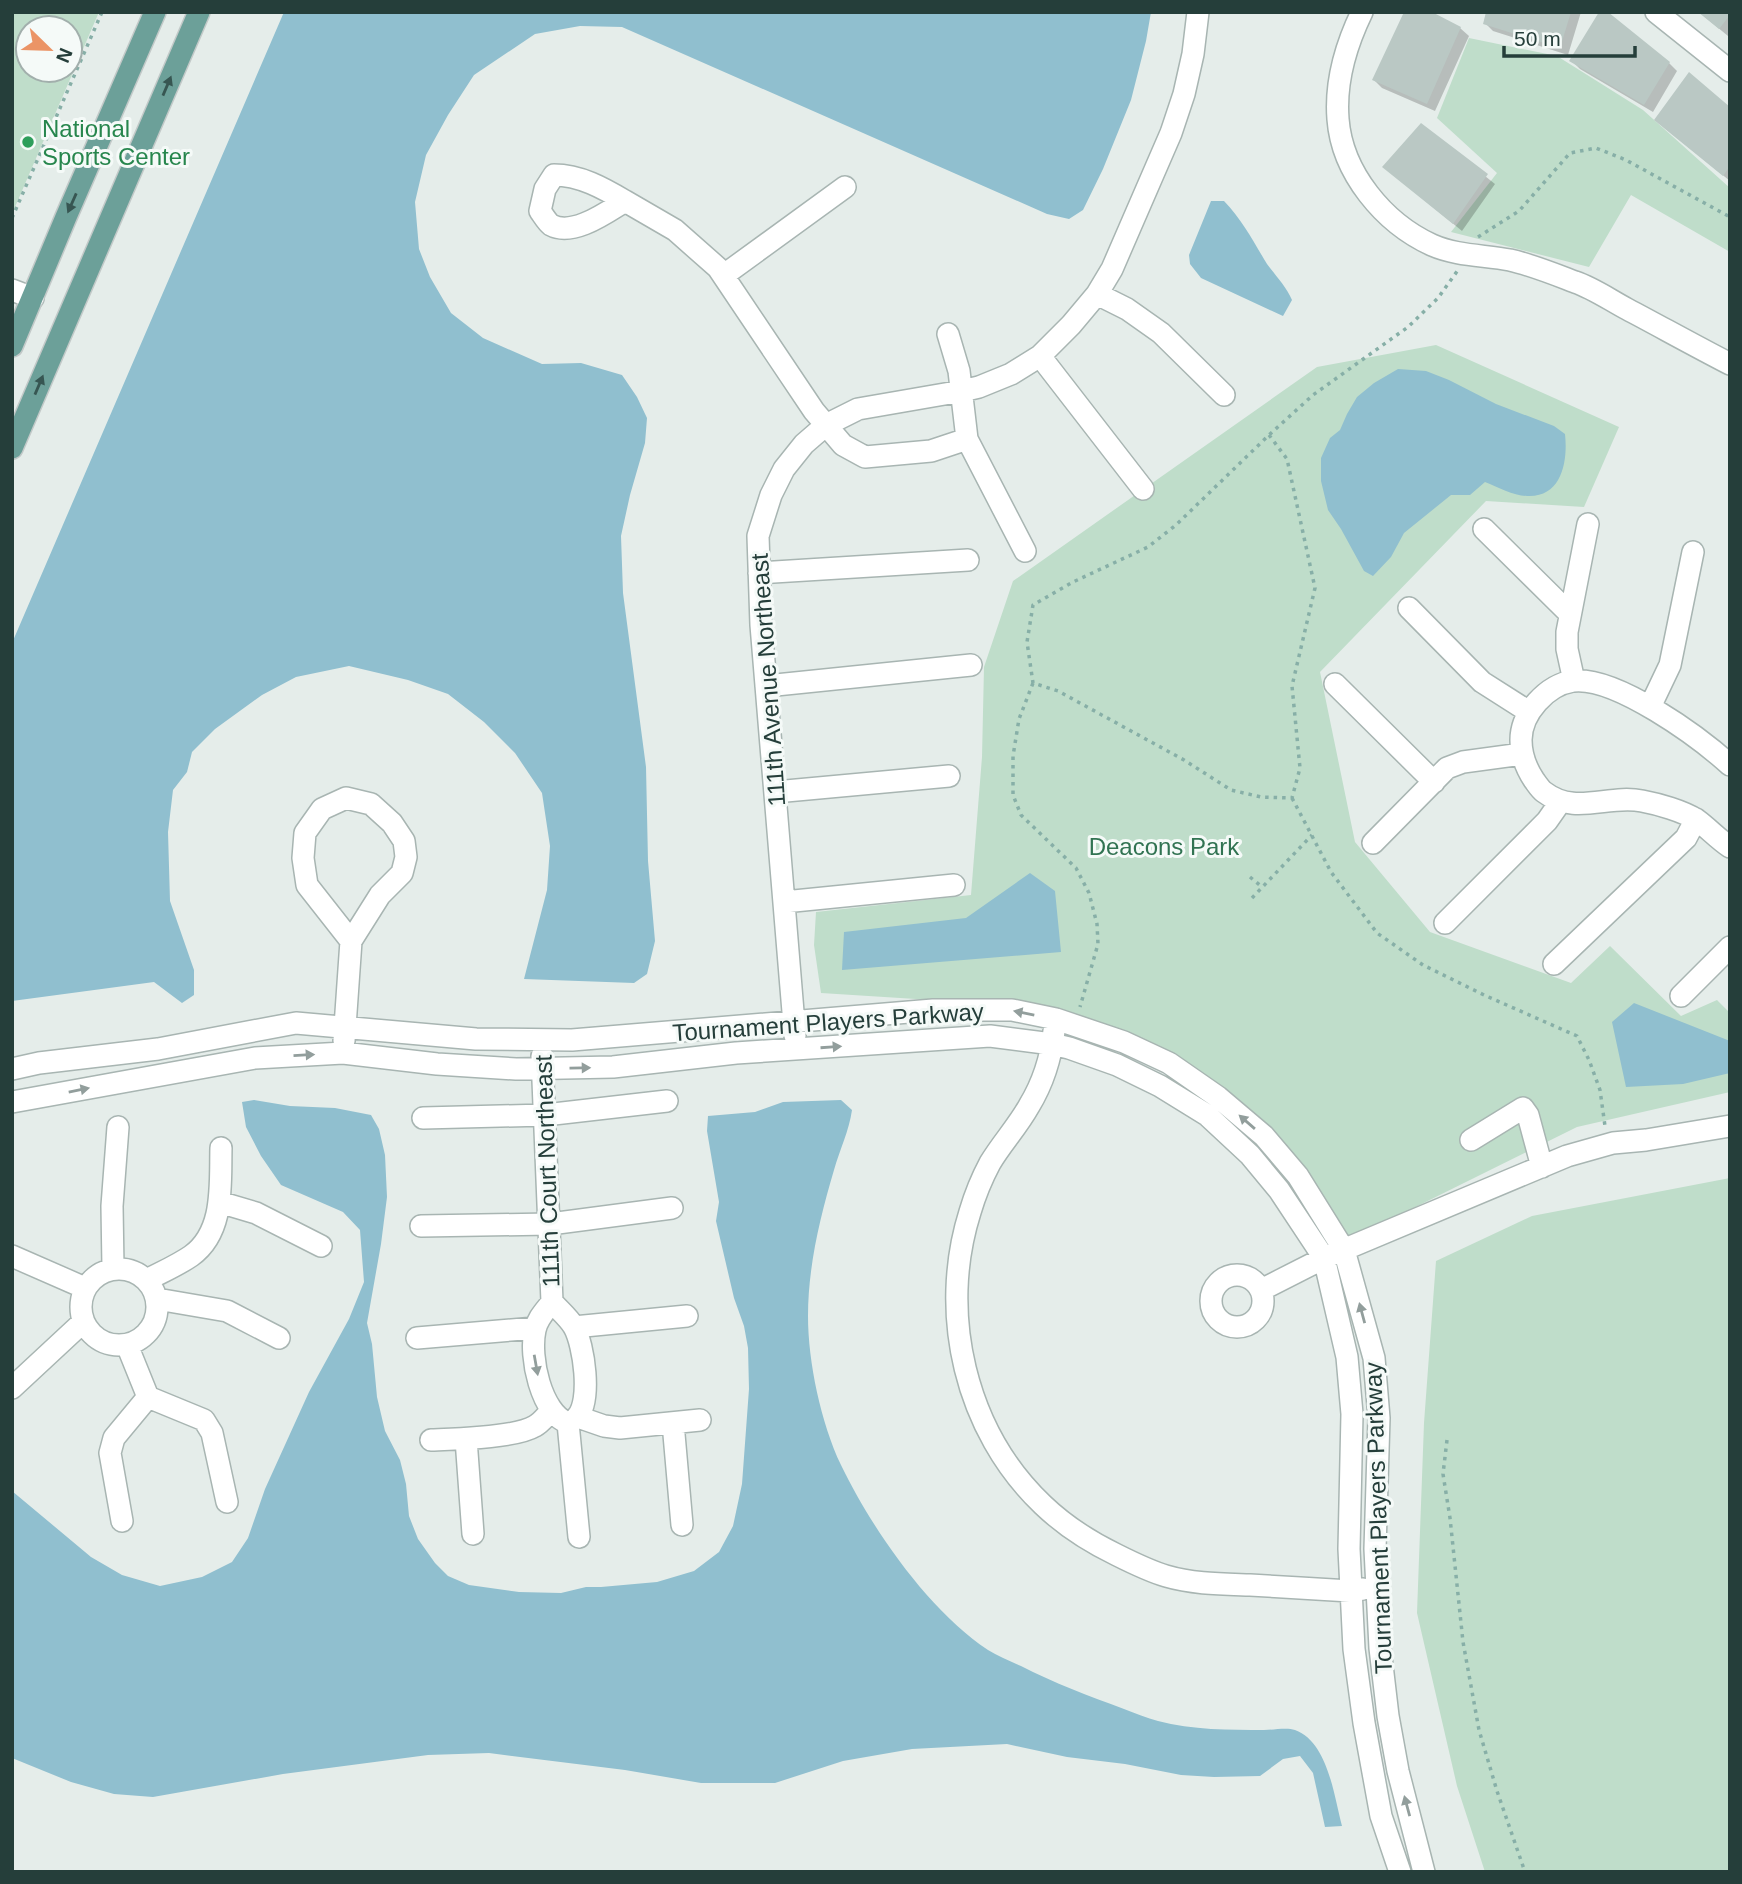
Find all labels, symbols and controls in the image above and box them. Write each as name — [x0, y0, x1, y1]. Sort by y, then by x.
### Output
north arrow — [14, 14, 84, 84]
scale bar — [1504, 14, 1635, 58]
text: 50 m — [1514, 27, 1561, 50]
text: N — [52, 45, 77, 66]
one-way arrow — [161, 76, 173, 96]
place label: National Sports Center — [42, 115, 190, 170]
marker: National Sports Center — [20, 134, 36, 150]
one-way arrow — [66, 192, 77, 213]
one-way arrow — [34, 375, 45, 396]
street label: 111th Avenue Northeast — [746, 552, 790, 807]
park label: Deacons Park — [1089, 833, 1240, 860]
street label: Tournament Players Parkway — [671, 998, 985, 1046]
one-way arrow — [1013, 1007, 1035, 1018]
one-way arrow — [820, 1041, 842, 1052]
one-way arrow — [293, 1050, 315, 1061]
street label: 111th Court Northeast — [529, 1054, 565, 1288]
one-way arrow — [569, 1062, 591, 1074]
one-way arrow — [69, 1084, 91, 1095]
one-way arrow — [1238, 1114, 1256, 1130]
one-way arrow — [1356, 1302, 1367, 1324]
one-way arrow — [531, 1354, 542, 1376]
street label: Tournament Players Parkway — [1359, 1362, 1397, 1674]
one-way arrow — [1401, 1795, 1412, 1817]

